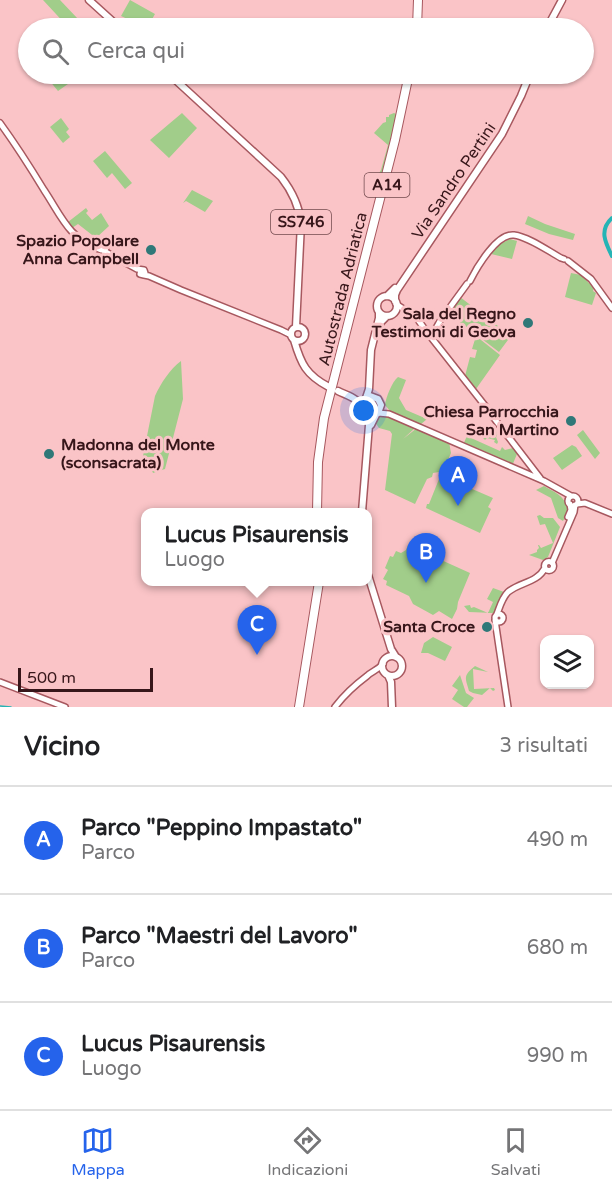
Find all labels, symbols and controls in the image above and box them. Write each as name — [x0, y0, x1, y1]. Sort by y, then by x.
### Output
search box — [18, 18, 594, 84]
icon: search — [39, 35, 72, 68]
text: Cerca qui — [87, 38, 185, 64]
street label: Via Sandro Pertini — [408, 119, 500, 243]
road number: A14 — [364, 173, 410, 197]
road number: SS746 — [271, 210, 331, 234]
street label: Autostrada Adriatica — [314, 210, 372, 368]
place label: Spazio Popolare Anna Campbell — [16, 231, 139, 269]
marker: Spazio Popolare Anna Campbell — [144, 243, 158, 257]
place label: Sala del Regno Testimoni di Geova — [371, 304, 516, 342]
marker: Sala del Regno Testimoni di Geova — [521, 316, 535, 330]
your location — [349, 396, 378, 425]
place label: Chiesa Parrocchia San Martino — [423, 402, 559, 440]
marker: Chiesa Parrocchia San Martino — [564, 414, 578, 428]
place label: Madonna del Monte (sconsacrata) — [61, 435, 215, 473]
marker: Madonna del Monte (sconsacrata) — [42, 447, 56, 461]
pin: A — [438, 456, 478, 506]
popup — [141, 508, 372, 586]
text: Lucus Pisaurensis — [164, 522, 349, 548]
pin: B — [406, 534, 446, 583]
text: Luogo — [164, 548, 225, 572]
pin: C — [238, 606, 276, 655]
place label: Santa Croce — [383, 617, 475, 637]
marker: Santa Croce — [480, 620, 494, 634]
map controls — [540, 635, 594, 689]
button: layers — [540, 635, 594, 689]
scale bar — [18, 665, 153, 692]
text: 500 m — [27, 668, 76, 688]
text: Vicino — [24, 731, 100, 762]
text: 3 risultati — [500, 734, 588, 758]
text: Parco "Peppino Impastato" — [81, 815, 362, 841]
text: A — [36, 828, 51, 852]
text: 490 m — [527, 828, 588, 852]
text: Parco — [81, 841, 135, 865]
text: Parco "Maestri del Lavoro" — [81, 923, 358, 949]
text: B — [37, 936, 50, 960]
text: 680 m — [527, 936, 588, 960]
text: Parco — [81, 949, 135, 973]
text: Lucus Pisaurensis — [81, 1031, 265, 1057]
text: C — [37, 1044, 50, 1068]
text: 990 m — [527, 1044, 588, 1068]
text: Luogo — [81, 1057, 142, 1081]
tab: Mappa — [71, 1124, 125, 1180]
tab: Indicazioni — [267, 1124, 348, 1180]
tab: Salvati — [491, 1124, 541, 1180]

